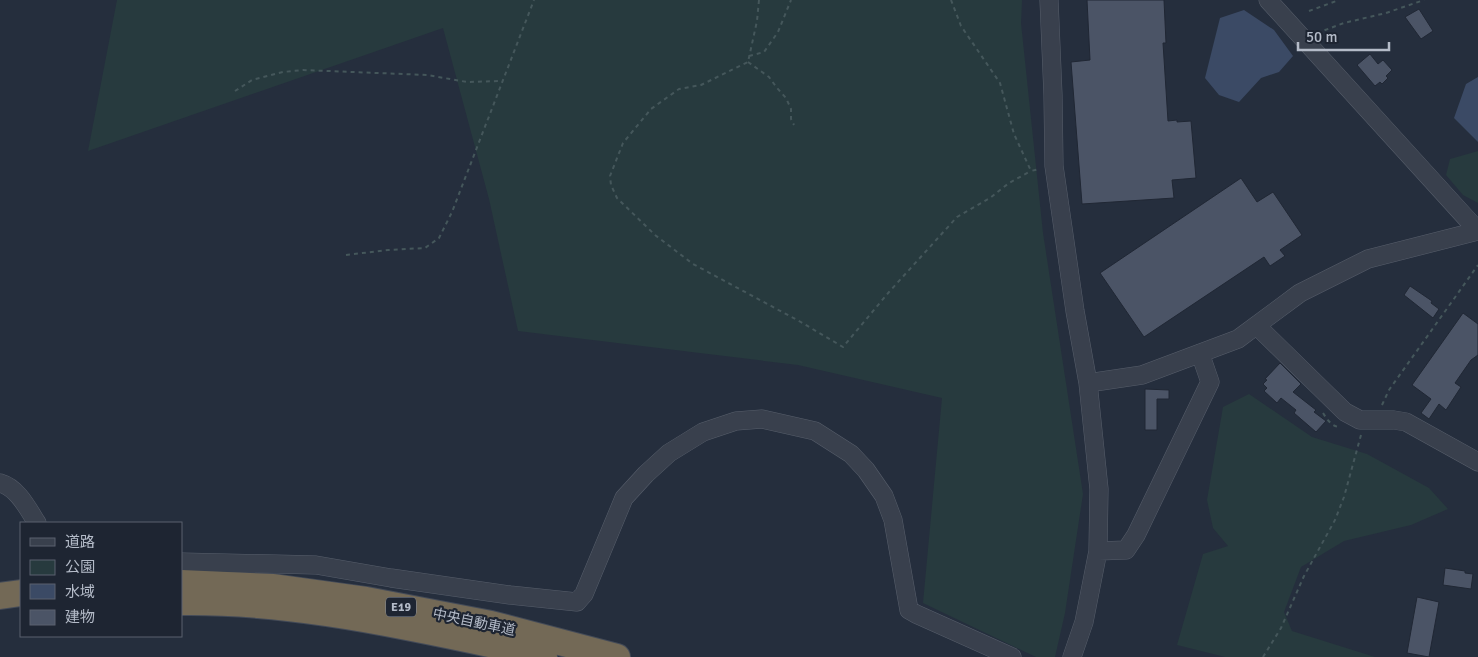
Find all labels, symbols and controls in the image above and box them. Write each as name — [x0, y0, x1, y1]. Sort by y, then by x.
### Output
scale bar — [1298, 20, 1389, 52]
text: 50 m — [1306, 28, 1337, 46]
legend — [20, 522, 182, 637]
text: 道路 — [65, 533, 95, 551]
text: 公園 — [65, 558, 95, 576]
text: 水域 — [65, 583, 95, 601]
road number: E19 — [386, 598, 416, 616]
street label: 中央自動車道 — [431, 605, 517, 639]
text: 建物 — [65, 608, 95, 626]

